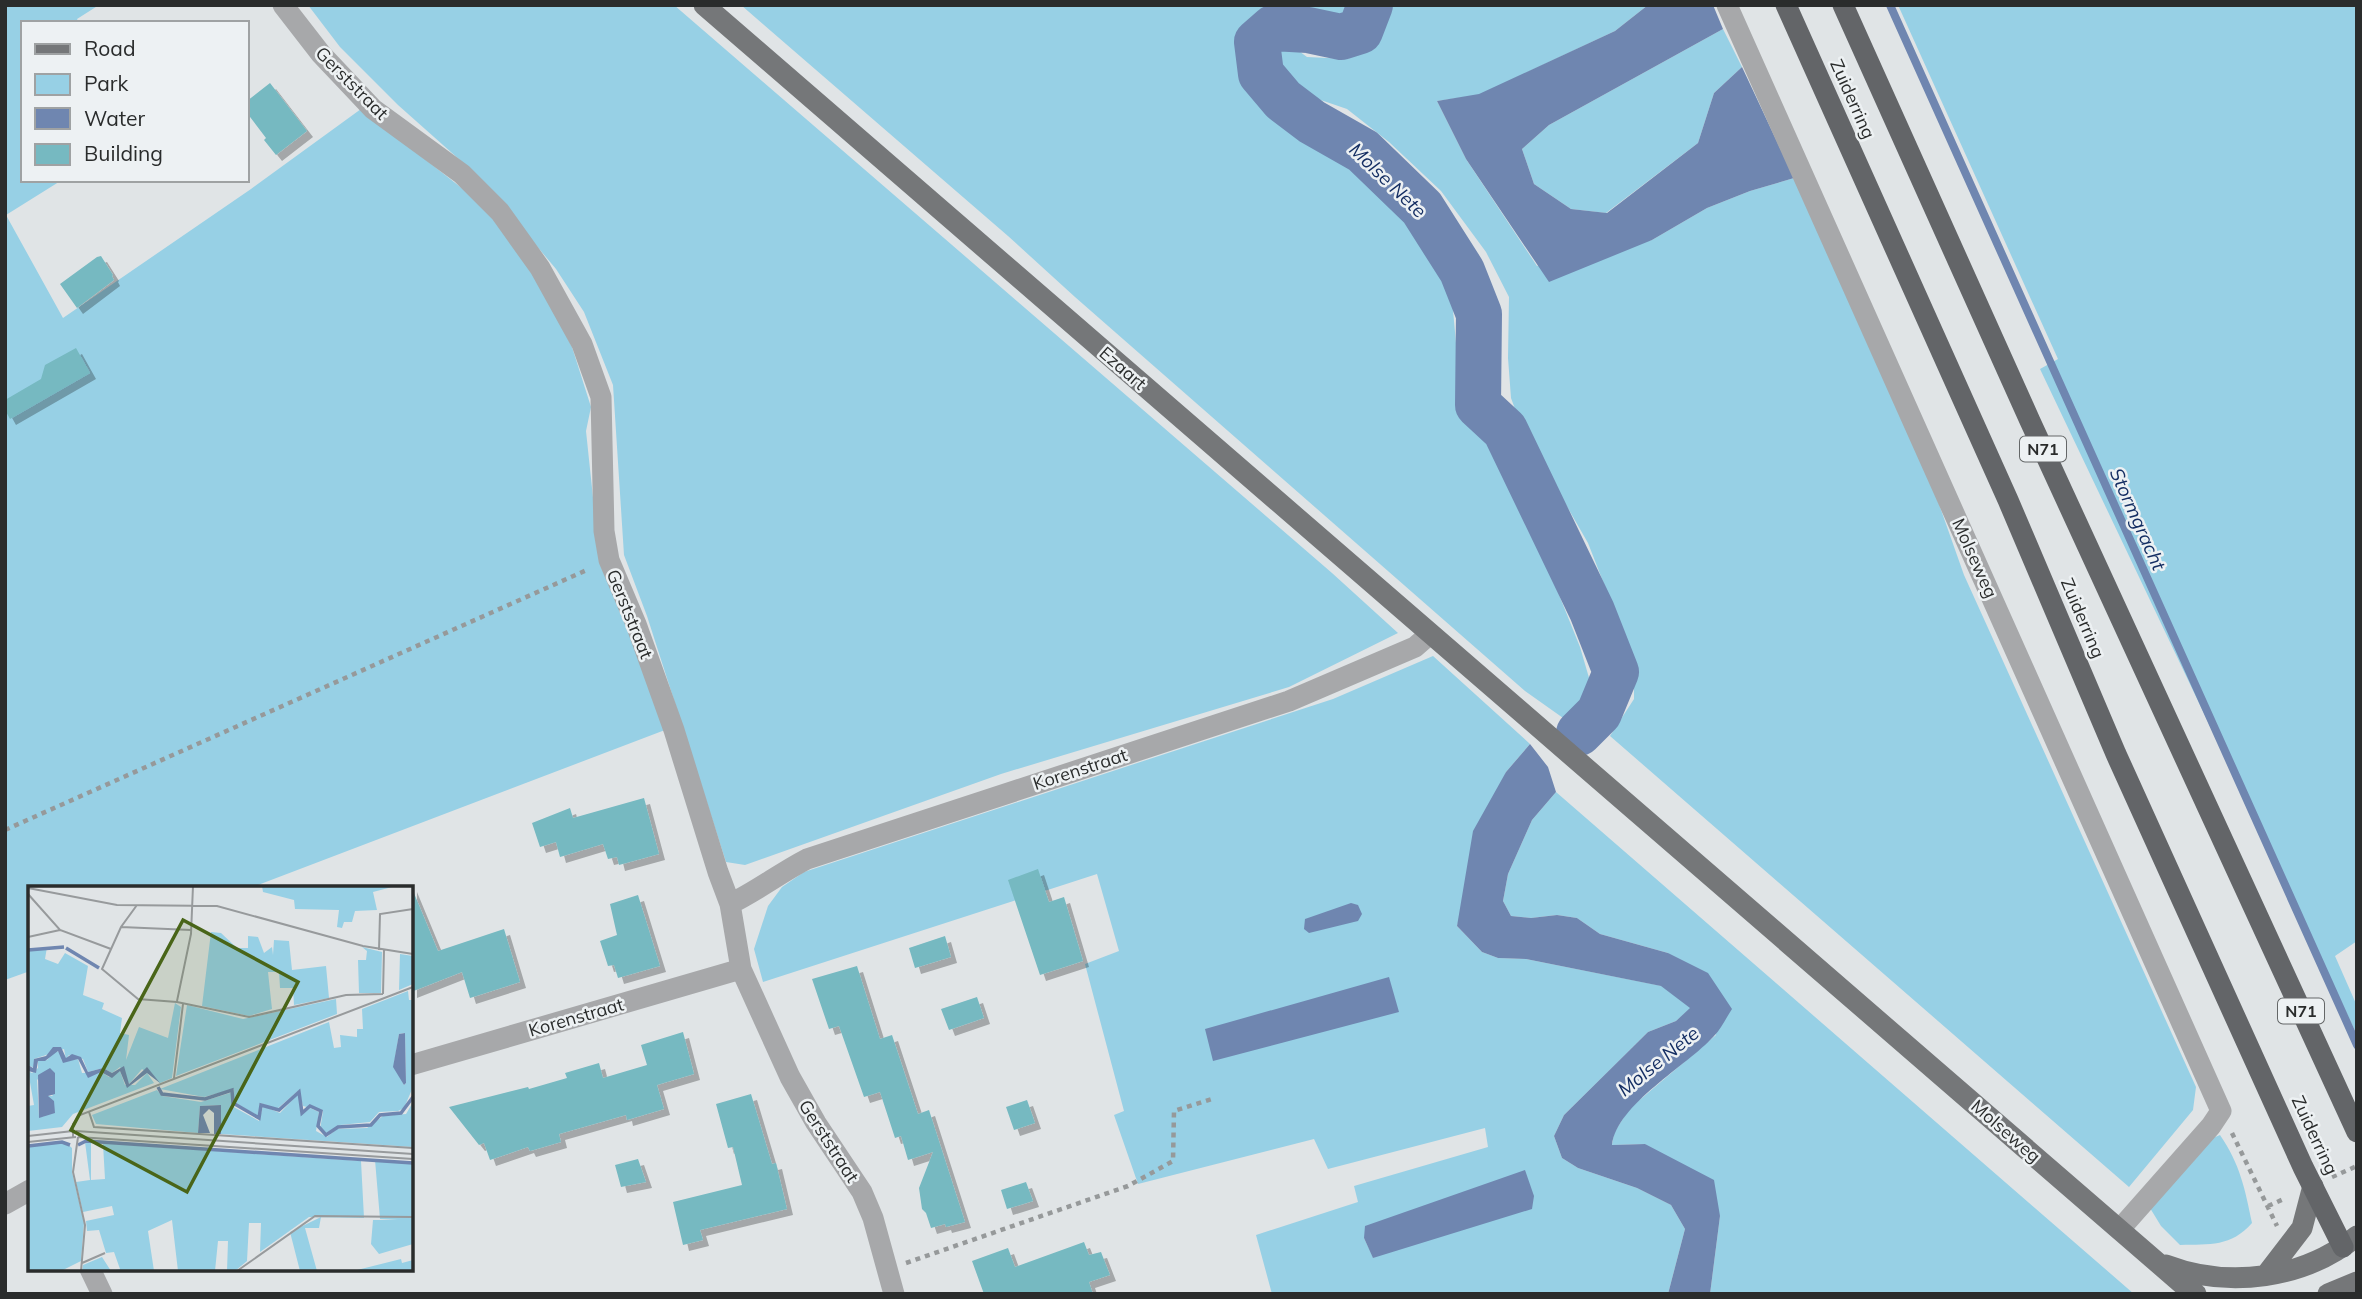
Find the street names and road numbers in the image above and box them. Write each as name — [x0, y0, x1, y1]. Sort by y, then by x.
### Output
street label: Gerststraat — [311, 42, 393, 124]
street label: Zuiderring — [1825, 56, 1881, 142]
street label: Ezaart — [1095, 341, 1151, 395]
road number: N71 — [2020, 436, 2066, 462]
street label: Molseweg — [1947, 515, 2003, 601]
street label: Gerststraat — [602, 566, 658, 662]
street label: Zuiderring — [2056, 575, 2110, 661]
street label: Korenstraat — [1030, 743, 1130, 795]
street label: Korenstraat — [526, 992, 626, 1042]
road number: N71 — [2278, 998, 2324, 1023]
street label: Zuiderring — [2287, 1092, 2343, 1178]
street label: Gerststraat — [794, 1095, 864, 1187]
street label: Molseweg — [1966, 1095, 2046, 1167]

